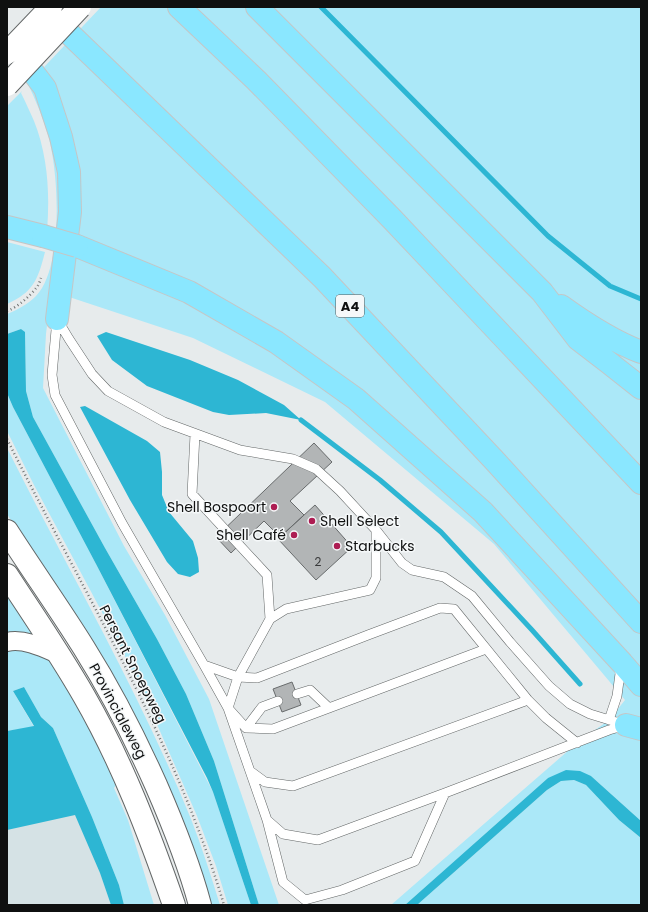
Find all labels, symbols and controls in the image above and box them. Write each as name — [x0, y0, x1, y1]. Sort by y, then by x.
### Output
road number: A4 — [336, 295, 364, 317]
place label: Shell Bospoort — [167, 497, 266, 517]
marker: Shell Bospoort — [269, 502, 279, 512]
place label: Shell Select — [320, 511, 399, 531]
marker: Shell Select — [307, 516, 317, 526]
place label: Shell Café — [216, 525, 286, 545]
marker: Shell Café — [289, 530, 299, 540]
place label: Starbucks — [345, 536, 414, 556]
marker: Starbucks — [332, 541, 342, 551]
house number: 2 — [315, 553, 322, 570]
street label: Persant Snoepweg — [94, 601, 172, 727]
street label: Provincialeweg — [84, 660, 152, 762]

